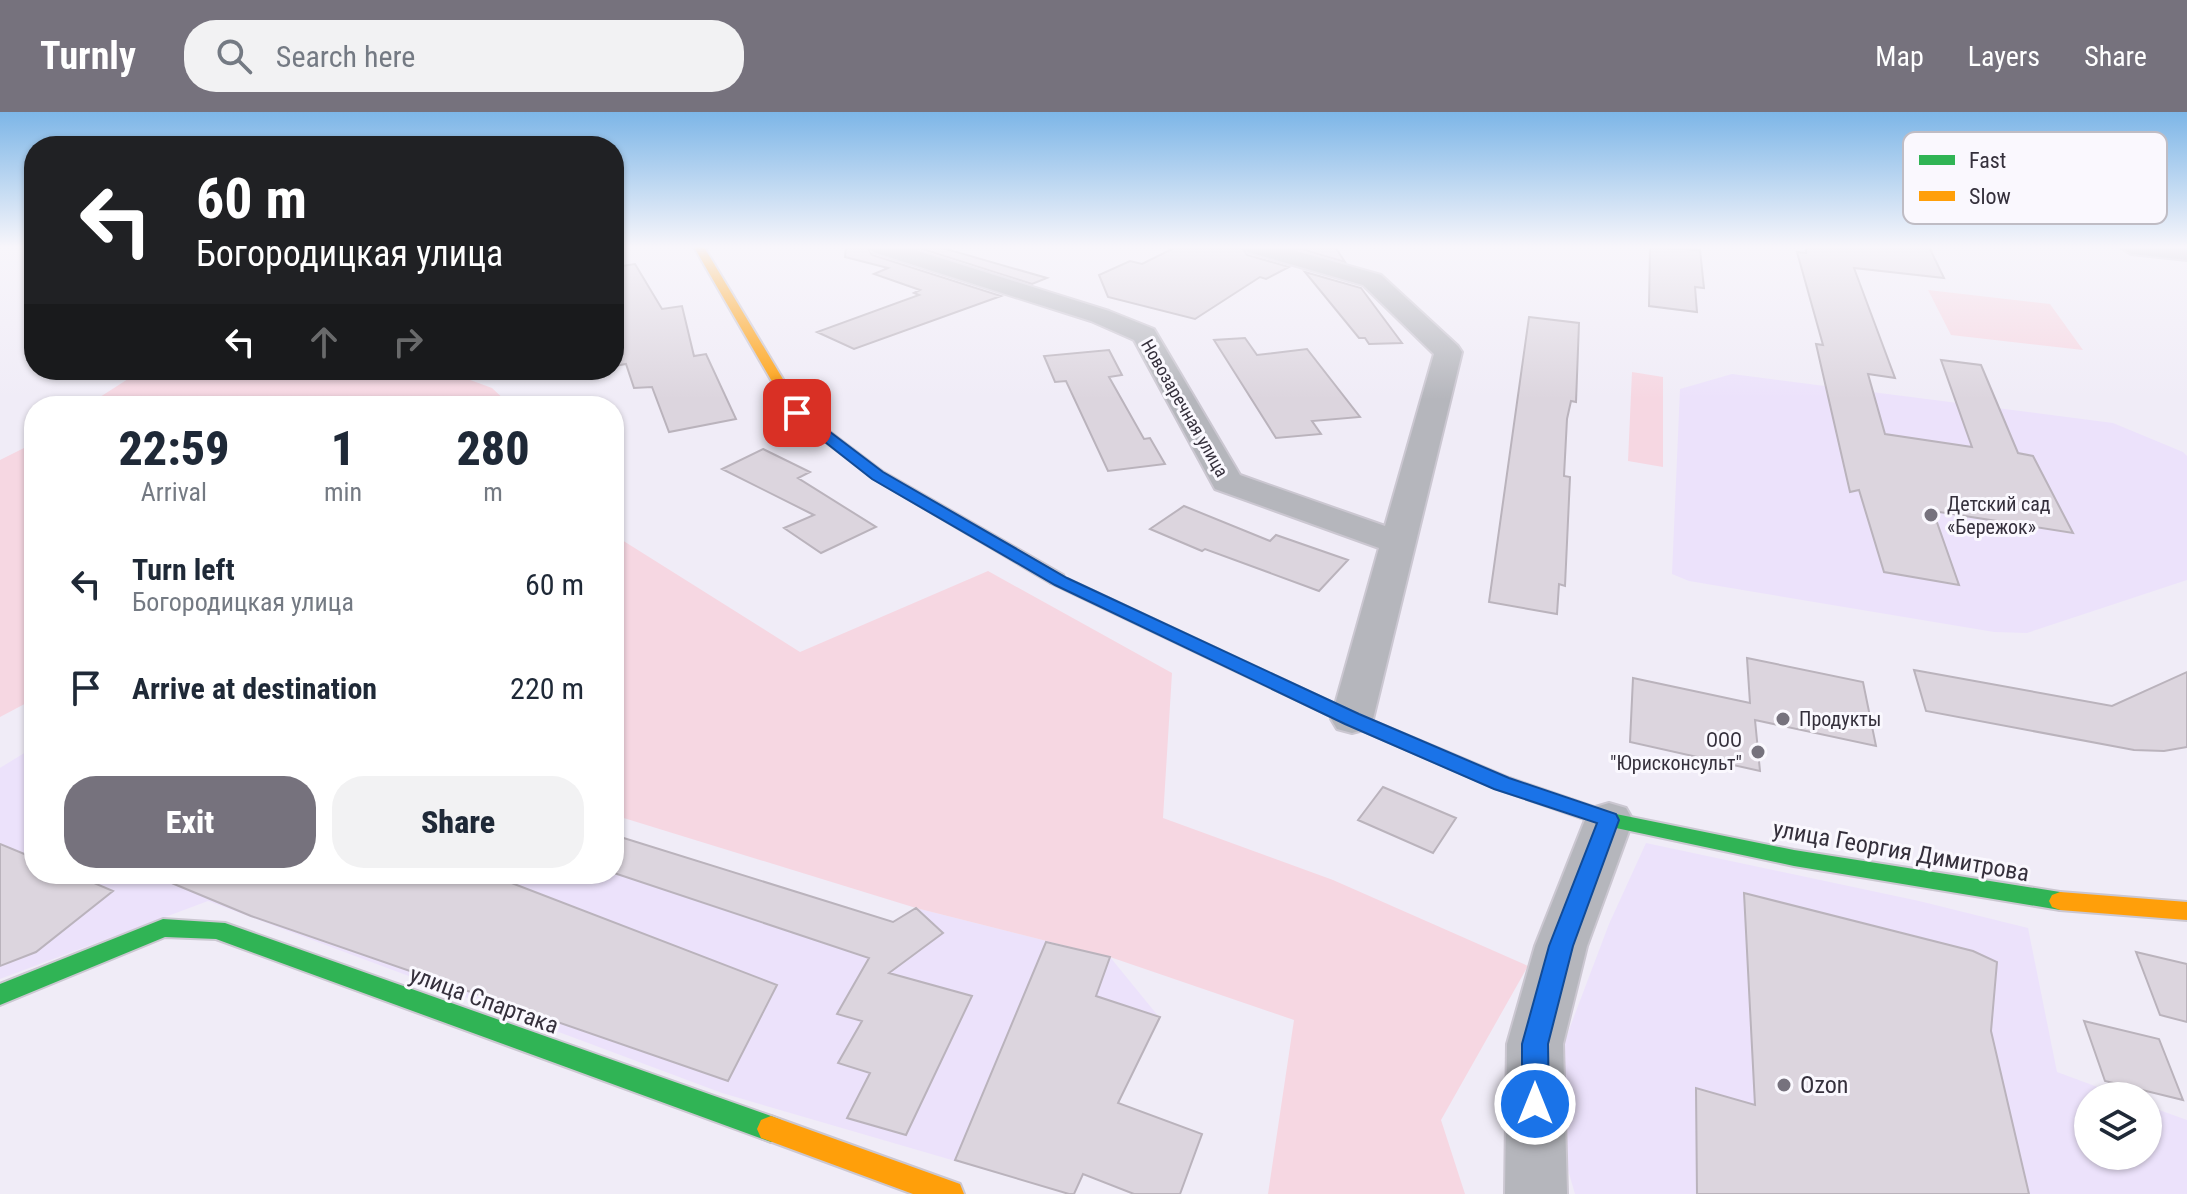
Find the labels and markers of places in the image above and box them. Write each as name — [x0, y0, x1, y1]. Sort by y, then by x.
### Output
pin — [763, 379, 831, 447]
place label: Детский сад «Бережок» — [1947, 492, 2051, 539]
marker: Детский сад «Бережок» — [1922, 506, 1940, 524]
place label: Продукты — [1799, 707, 1881, 731]
marker: Продукты — [1774, 710, 1792, 728]
place label: ООО "Юрисконсульт" — [1610, 728, 1742, 775]
marker: ООО "Юрисконсульт" — [1749, 743, 1767, 761]
place label: Ozon — [1800, 1071, 1848, 1099]
marker: Ozon — [1775, 1076, 1793, 1094]

